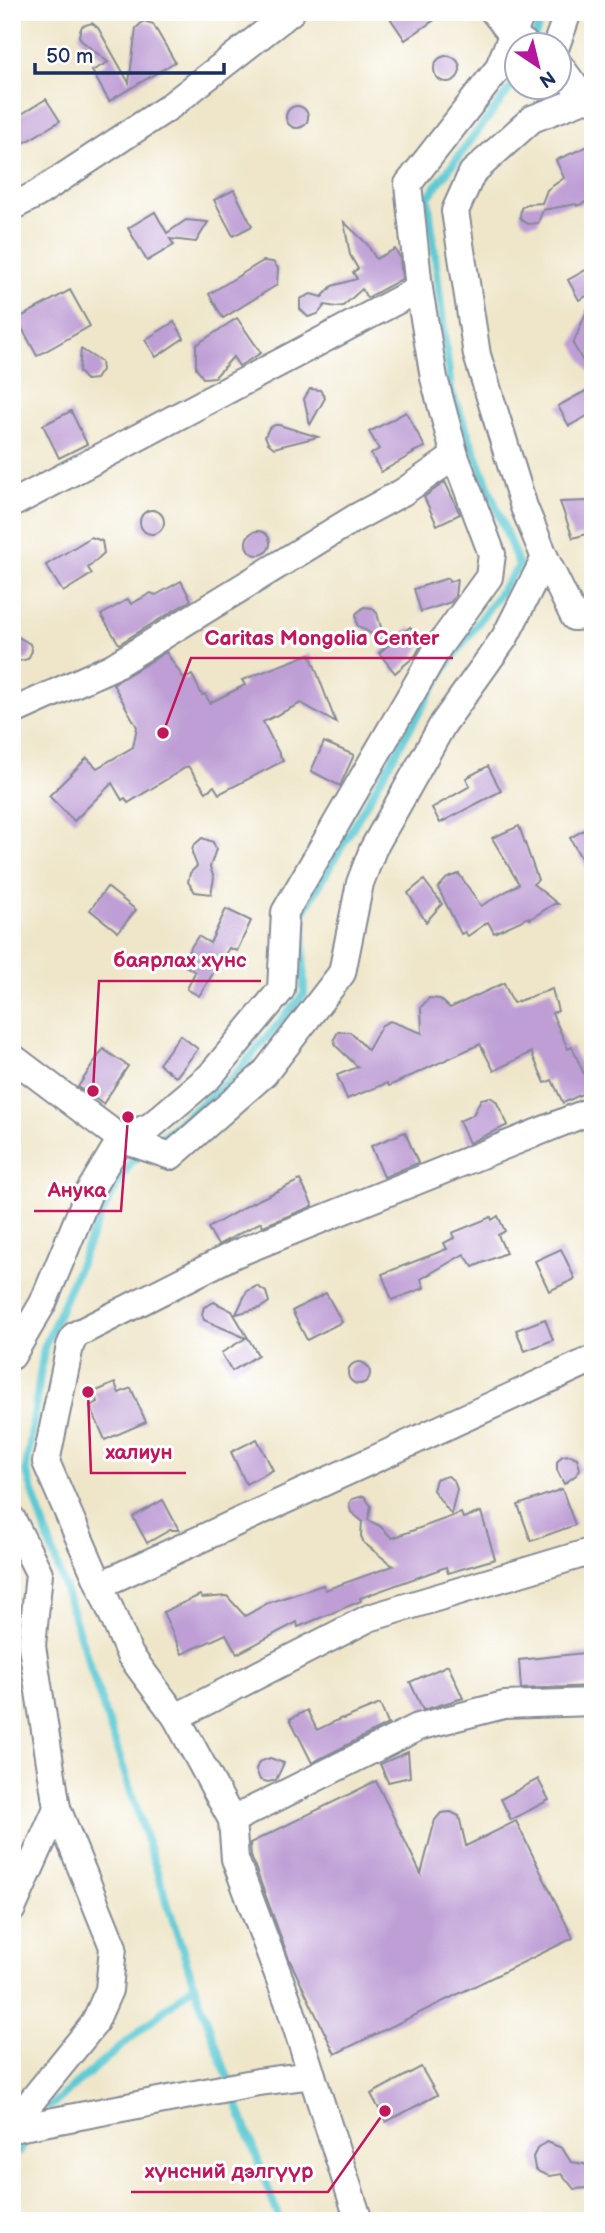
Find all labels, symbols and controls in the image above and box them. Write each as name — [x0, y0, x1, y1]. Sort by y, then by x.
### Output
scale bar — [35, 32, 224, 76]
north arrow — [504, 32, 574, 102]
text: 50 m — [46, 44, 93, 69]
text: N — [534, 65, 559, 92]
callout: Caritas Mongolia Center — [191, 616, 453, 658]
text: Caritas Mongolia Center — [205, 626, 440, 651]
callout: баярлах хүнс — [99, 939, 261, 981]
text: баярлах хүнс — [113, 948, 247, 973]
callout: Анука — [34, 1169, 121, 1211]
text: Анука — [47, 1178, 107, 1203]
callout: халиун — [91, 1431, 186, 1473]
text: халиун — [105, 1440, 173, 1465]
callout: хүнсний дэлгүүр — [131, 2150, 328, 2192]
text: хүнсний дэлгүүр — [145, 2159, 314, 2184]

